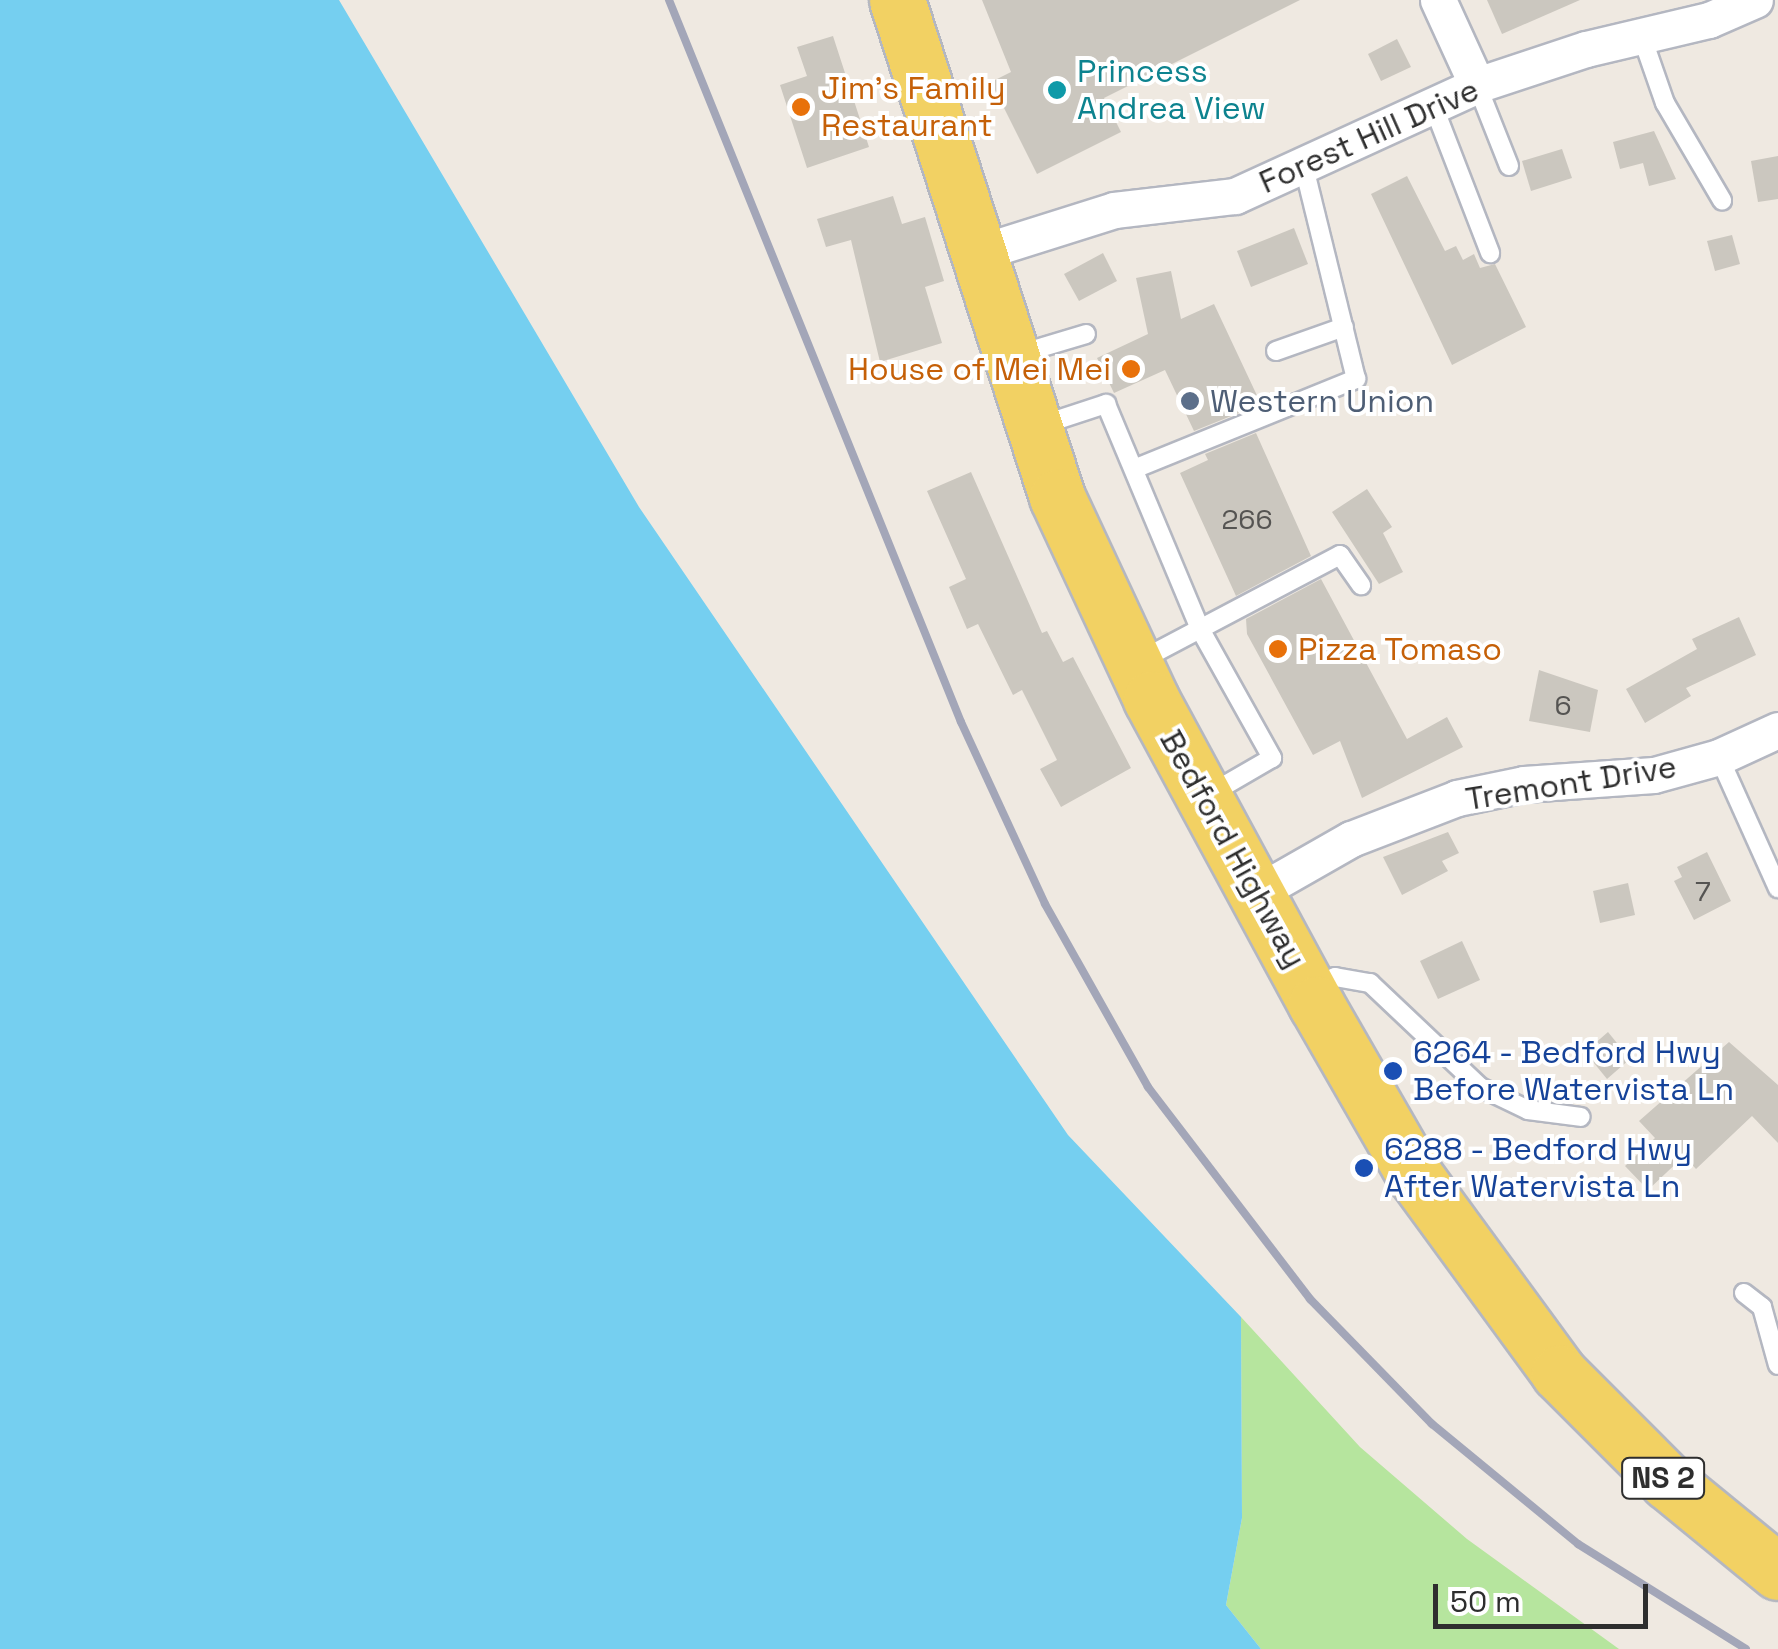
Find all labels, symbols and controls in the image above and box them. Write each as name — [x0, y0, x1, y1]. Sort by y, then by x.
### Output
place label: Princess Andrea View — [1077, 53, 1266, 128]
place label: Jim's Family Restaurant — [821, 70, 1006, 145]
street label: Forest Hill Drive — [1253, 70, 1485, 202]
marker: Princess Andrea View — [1046, 79, 1068, 101]
marker: Jim's Family Restaurant — [790, 96, 812, 118]
place label: House of Mei Mei — [848, 350, 1111, 388]
marker: House of Mei Mei — [1120, 358, 1142, 380]
place label: Western Union — [1210, 382, 1434, 420]
marker: Western Union — [1179, 390, 1201, 412]
house number: 266 — [1221, 502, 1273, 536]
place label: Pizza Tomaso — [1298, 630, 1503, 668]
marker: Pizza Tomaso — [1267, 638, 1289, 660]
house number: 6 — [1554, 688, 1572, 722]
street label: Bedford Highway — [1152, 723, 1314, 975]
street label: Tremont Drive — [1463, 747, 1679, 819]
house number: 7 — [1695, 874, 1711, 908]
place label: 6264 - Bedford Hwy Before Watervista Ln — [1413, 1034, 1734, 1109]
marker: 6264 - Bedford Hwy Before Watervista Ln — [1382, 1060, 1404, 1082]
place label: 6288 - Bedford Hwy After Watervista Ln — [1384, 1131, 1694, 1206]
marker: 6288 - Bedford Hwy After Watervista Ln — [1353, 1157, 1375, 1179]
road number: NS 2 — [1620, 1453, 1706, 1503]
scale bar — [1438, 1564, 1653, 1626]
text: 50 m — [1450, 1582, 1521, 1621]

